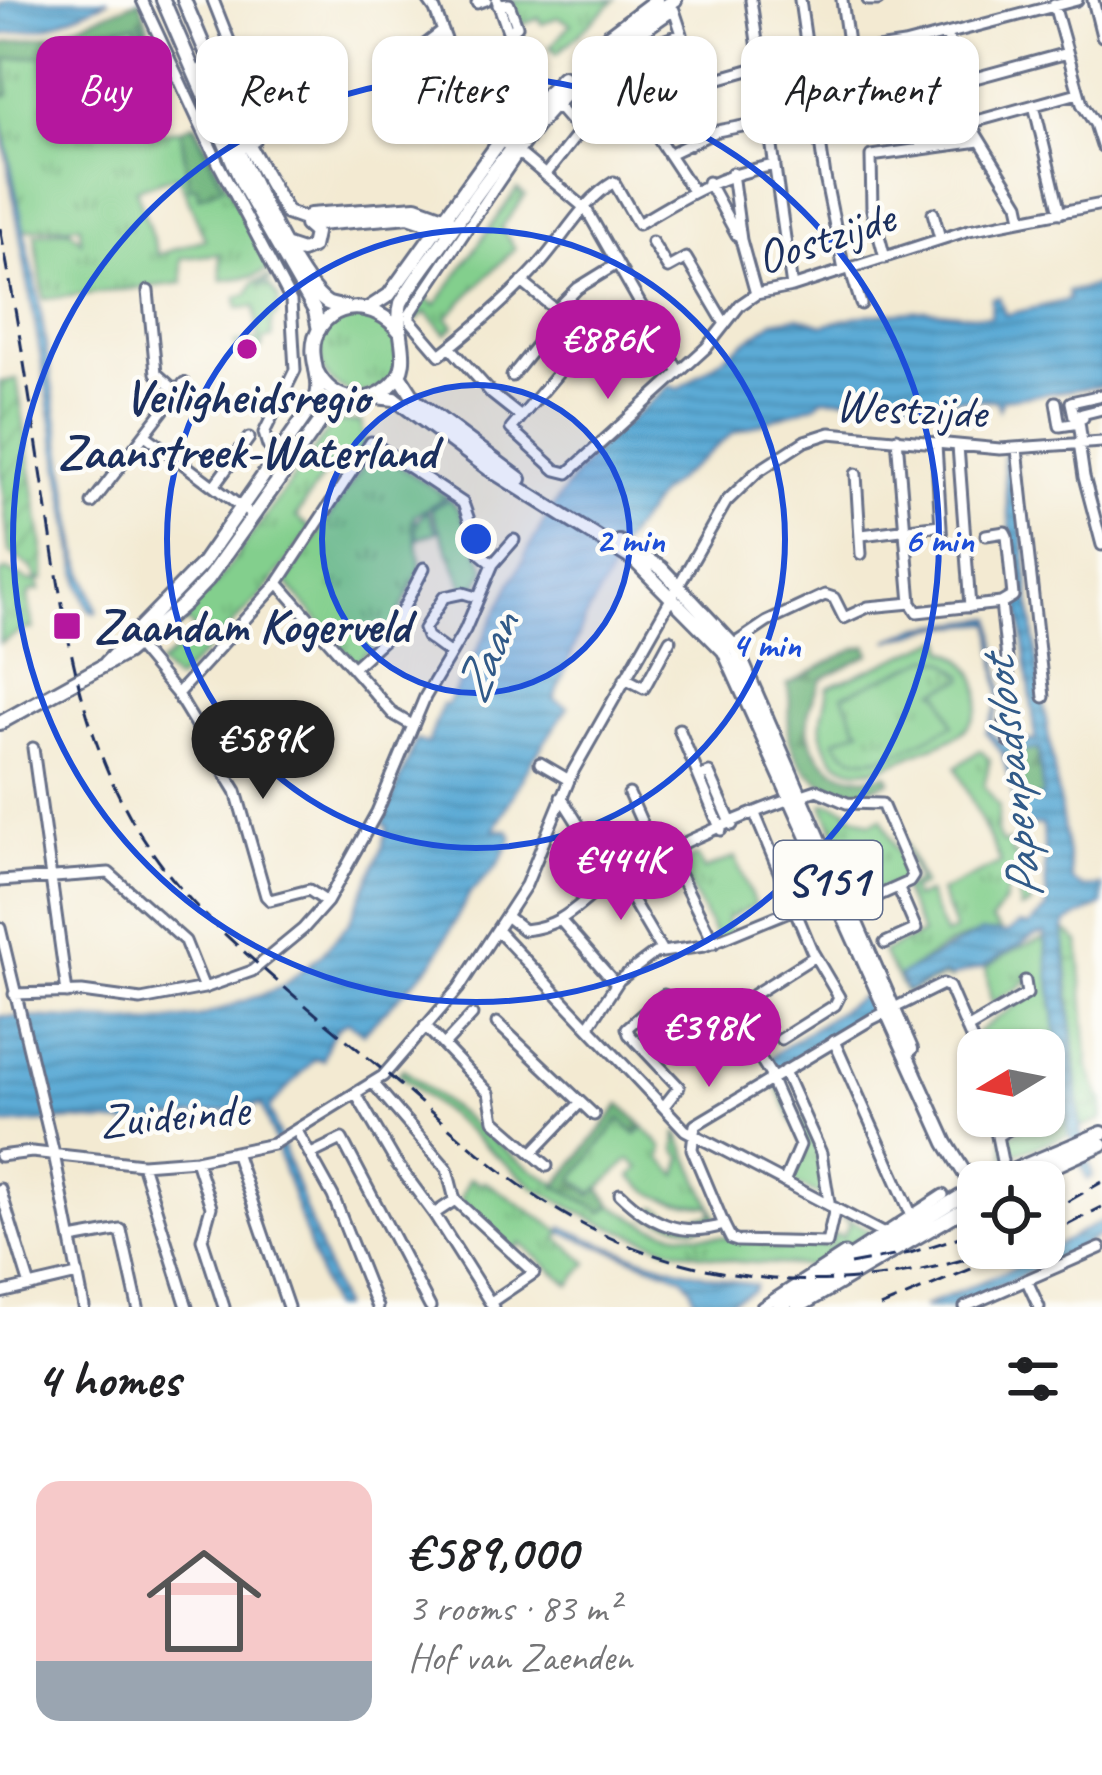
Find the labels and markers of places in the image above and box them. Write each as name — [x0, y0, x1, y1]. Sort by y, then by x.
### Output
pin: €886K — [524, 300, 692, 402]
marker: Veiligheidsregio Zaanstreek-Waterland — [234, 336, 260, 362]
place label: Veiligheidsregio Zaanstreek-Waterland — [58, 367, 444, 482]
centre of rings — [455, 518, 497, 560]
place label: Zaandam Kogerveld — [94, 596, 417, 656]
marker: Zaandam Kogerveld — [51, 610, 83, 642]
pin: €589K — [179, 700, 347, 802]
pin: €444K — [537, 821, 705, 923]
pin: €398K — [625, 988, 793, 1090]

